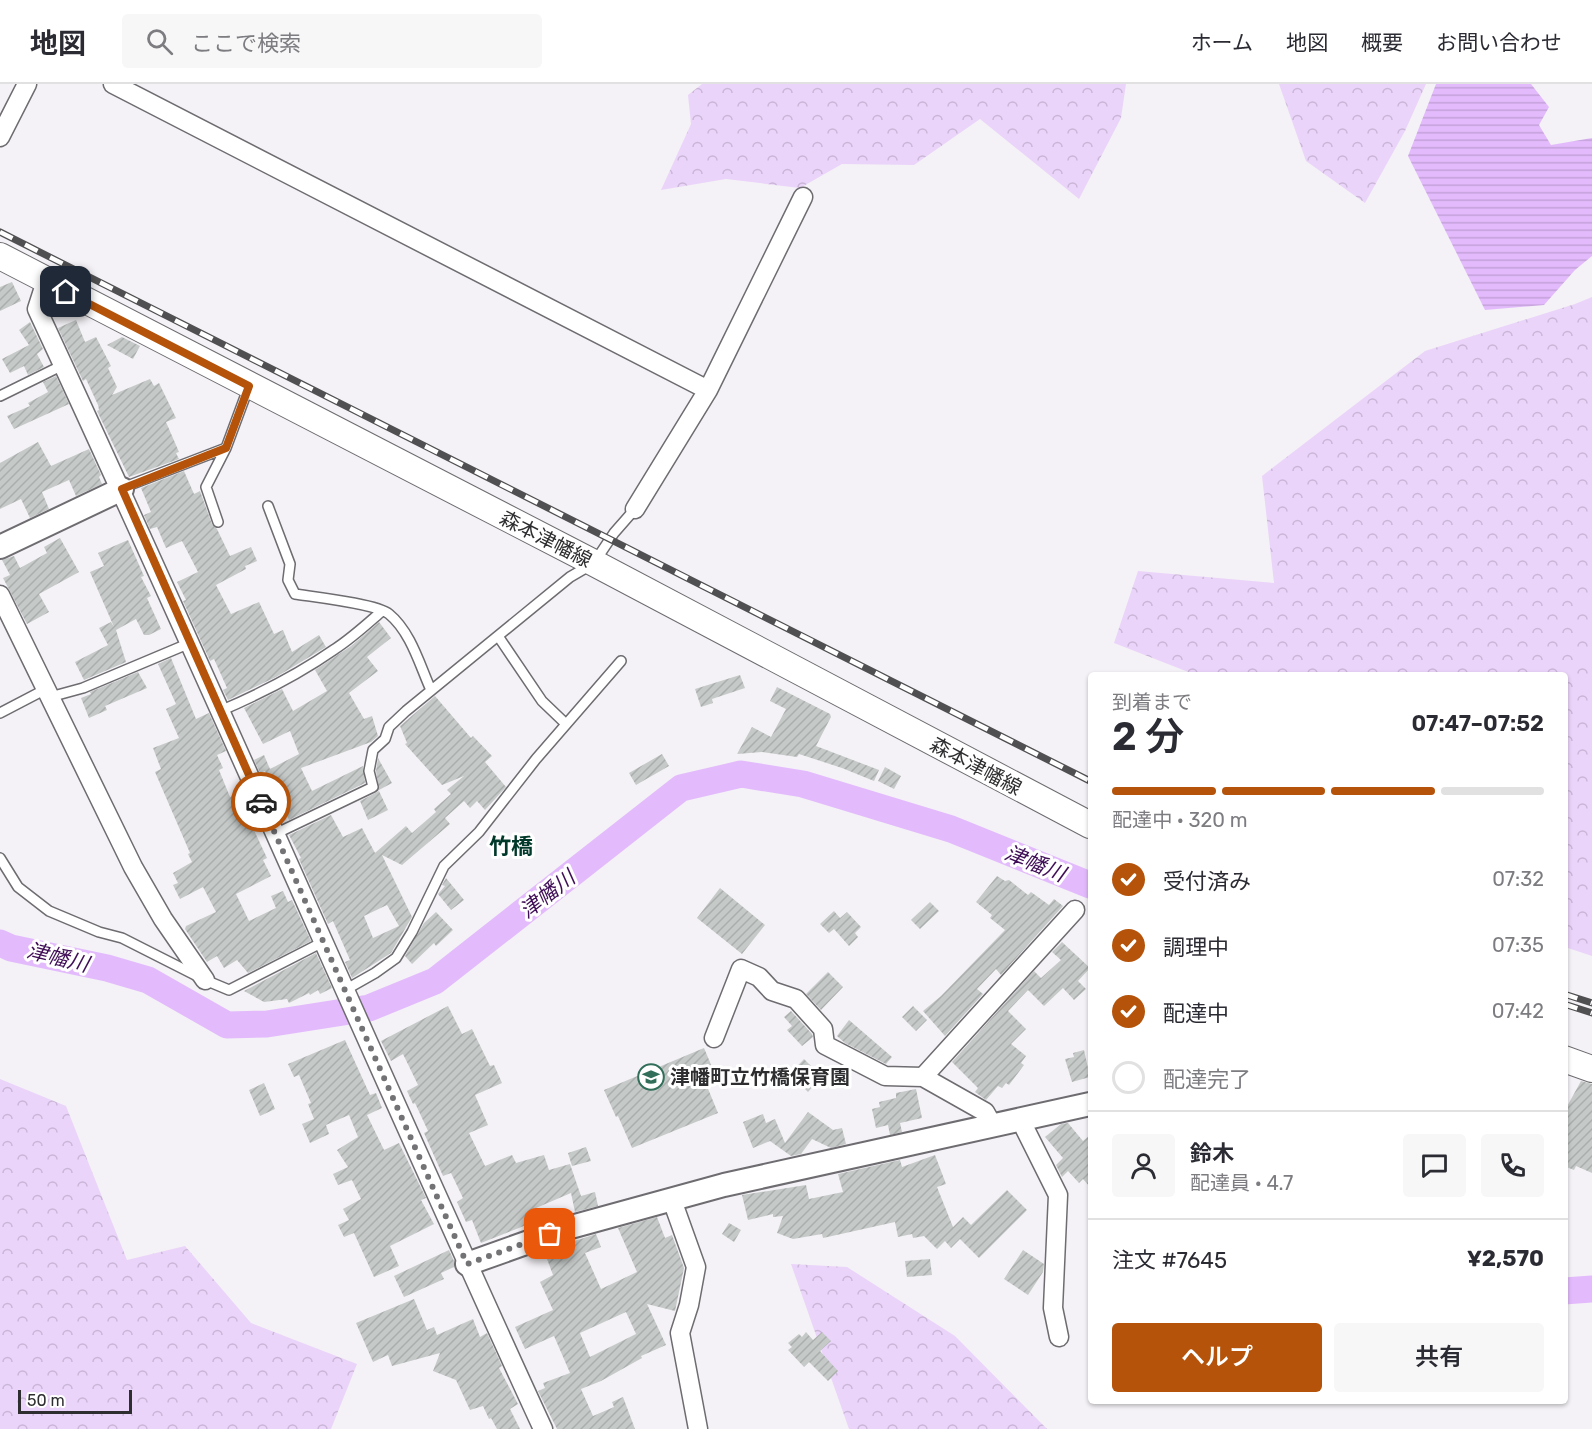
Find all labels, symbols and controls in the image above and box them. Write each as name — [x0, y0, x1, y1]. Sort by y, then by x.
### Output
search box — [122, 14, 542, 68]
icon: search — [143, 25, 176, 58]
text: 地図 — [30, 27, 86, 60]
text: ここで検索 — [191, 30, 301, 57]
text: ホーム — [1191, 30, 1253, 55]
text: 地図 — [1286, 30, 1328, 55]
text: 概要 — [1361, 30, 1403, 55]
text: お問い合わせ — [1436, 30, 1562, 55]
pin — [40, 266, 91, 317]
icon: home — [49, 275, 82, 308]
street label: 森本津幡線 — [496, 506, 596, 572]
text: 到着まで — [1112, 690, 1192, 714]
text: 07:47–07:52 — [1411, 710, 1544, 737]
text: 2 分 — [1112, 714, 1184, 760]
street label: 森本津幡線 — [926, 732, 1026, 800]
courier — [231, 772, 291, 832]
icon: car — [245, 786, 278, 819]
text: 配達中 · 320 m — [1112, 808, 1248, 832]
district label: 竹橋 — [489, 833, 533, 860]
water label: 津幡川 — [1001, 840, 1071, 887]
icon: check — [1112, 863, 1145, 896]
water label: 津幡川 — [514, 864, 581, 923]
text: 07:32 — [1492, 867, 1544, 891]
text: 受付済み — [1163, 868, 1251, 895]
icon: check — [1112, 929, 1145, 962]
text: 07:35 — [1492, 933, 1544, 957]
text: 調理中 — [1163, 934, 1229, 961]
water label: 津幡川 — [24, 937, 94, 977]
icon: check — [1112, 995, 1145, 1028]
text: 07:42 — [1492, 999, 1544, 1023]
text: 配達中 — [1163, 1000, 1229, 1027]
school or university icon: 津幡町立竹橋保育園 — [636, 1062, 666, 1092]
place label: 津幡町立竹橋保育園 — [670, 1065, 850, 1089]
text: 配達完了 — [1163, 1066, 1251, 1093]
button: person — [1112, 1134, 1175, 1197]
button: chat — [1403, 1134, 1466, 1197]
button: phone — [1481, 1134, 1544, 1197]
text: 鈴木 — [1190, 1140, 1234, 1167]
text: 配達員 · 4.7 — [1190, 1171, 1293, 1195]
pin — [524, 1208, 575, 1259]
icon: bag — [533, 1217, 566, 1250]
text: ¥2,570 — [1467, 1245, 1544, 1272]
text: 注文 #7645 — [1112, 1247, 1227, 1274]
button: ヘルプ — [1112, 1323, 1322, 1392]
button: 共有 — [1334, 1323, 1544, 1392]
scale bar — [18, 1387, 132, 1414]
text: 50 m — [27, 1391, 65, 1410]

